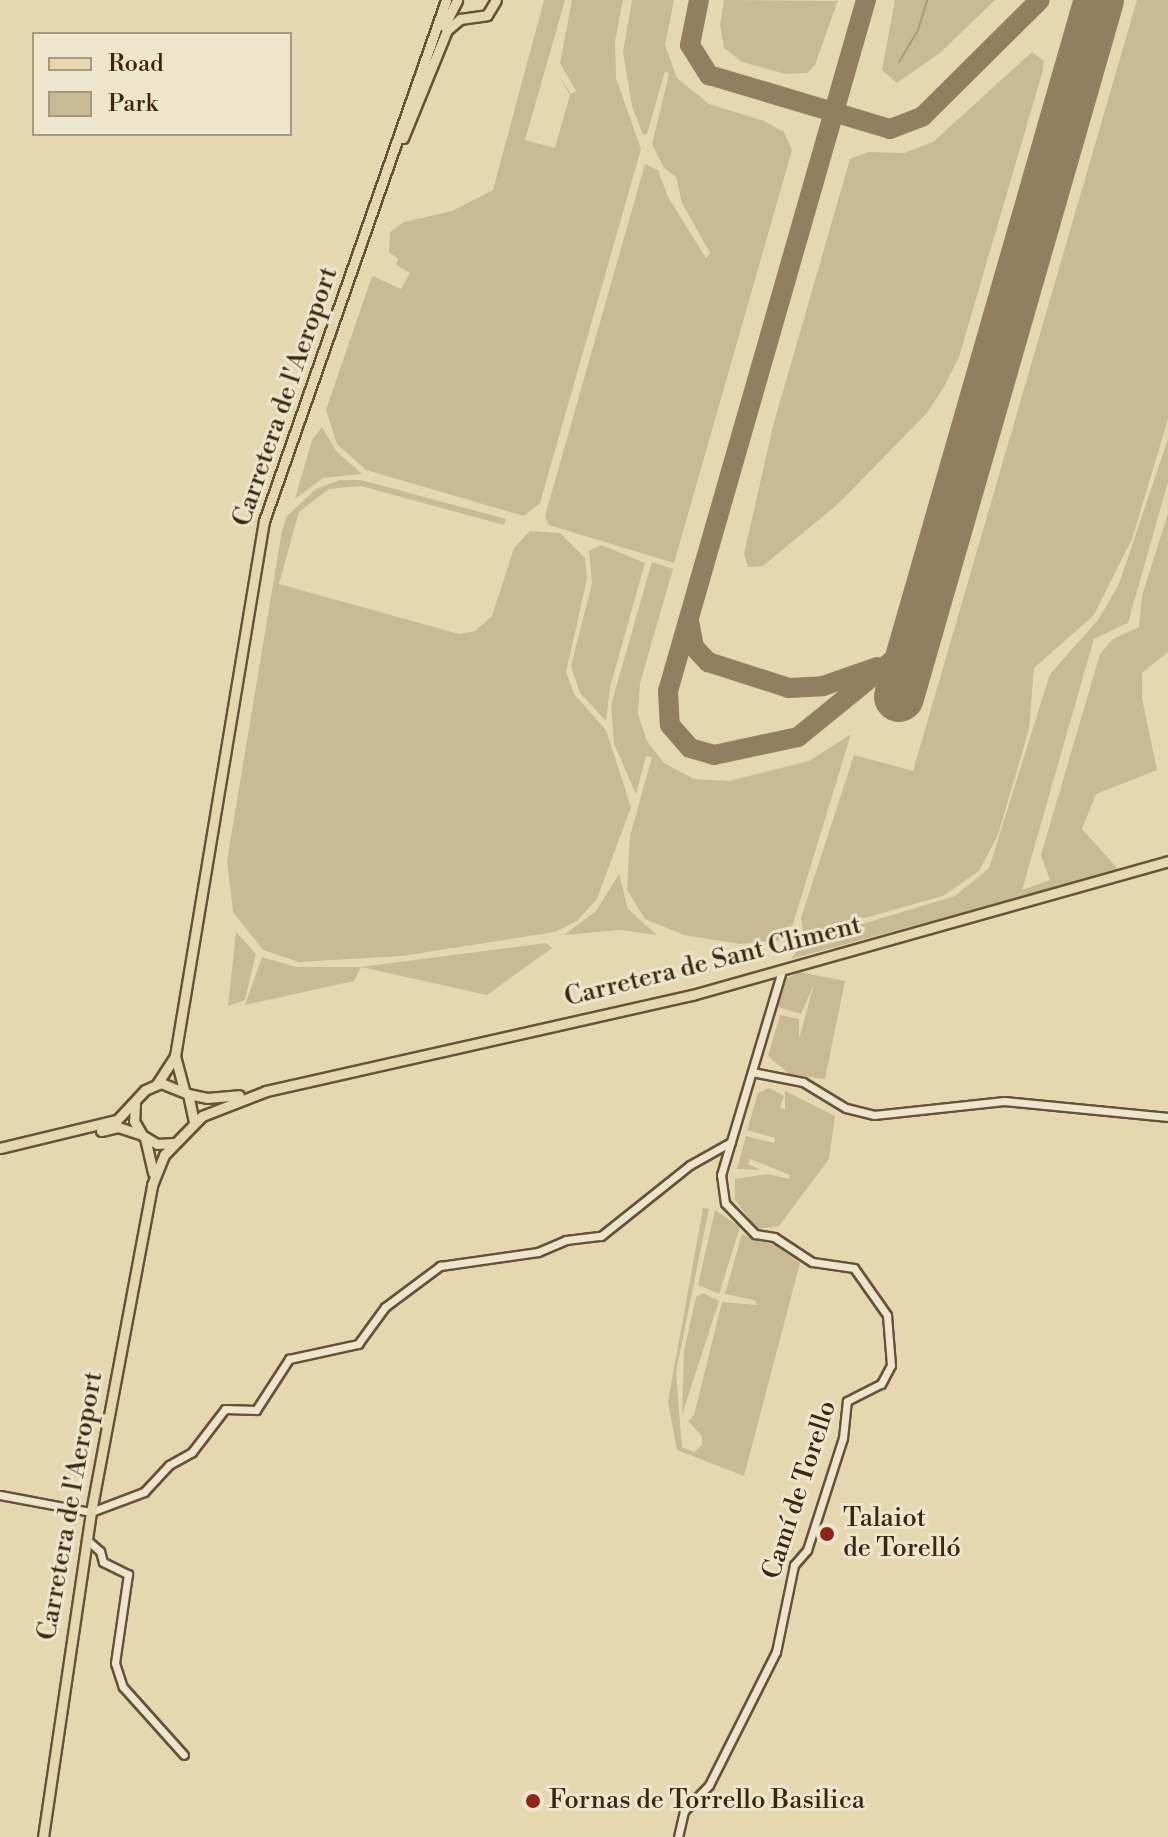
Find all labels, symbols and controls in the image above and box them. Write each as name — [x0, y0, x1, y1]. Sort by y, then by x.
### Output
legend — [32, 32, 292, 136]
text: Road — [108, 49, 164, 79]
text: Park — [108, 89, 158, 119]
street label: Carretera de l'Aeroport — [227, 263, 345, 531]
street label: Carretera de Sant Climent — [561, 910, 865, 1014]
street label: Carretera de l'Aeroport — [32, 1369, 110, 1643]
street label: Camí de Torello — [756, 1397, 844, 1583]
place label: Talaiot de Torelló — [843, 1503, 961, 1564]
marker: Talaiot de Torelló — [818, 1525, 836, 1543]
place label: Fornas de Torrello Basilica — [549, 1785, 865, 1817]
marker: Fornas de Torrello Basilica — [524, 1792, 542, 1810]

